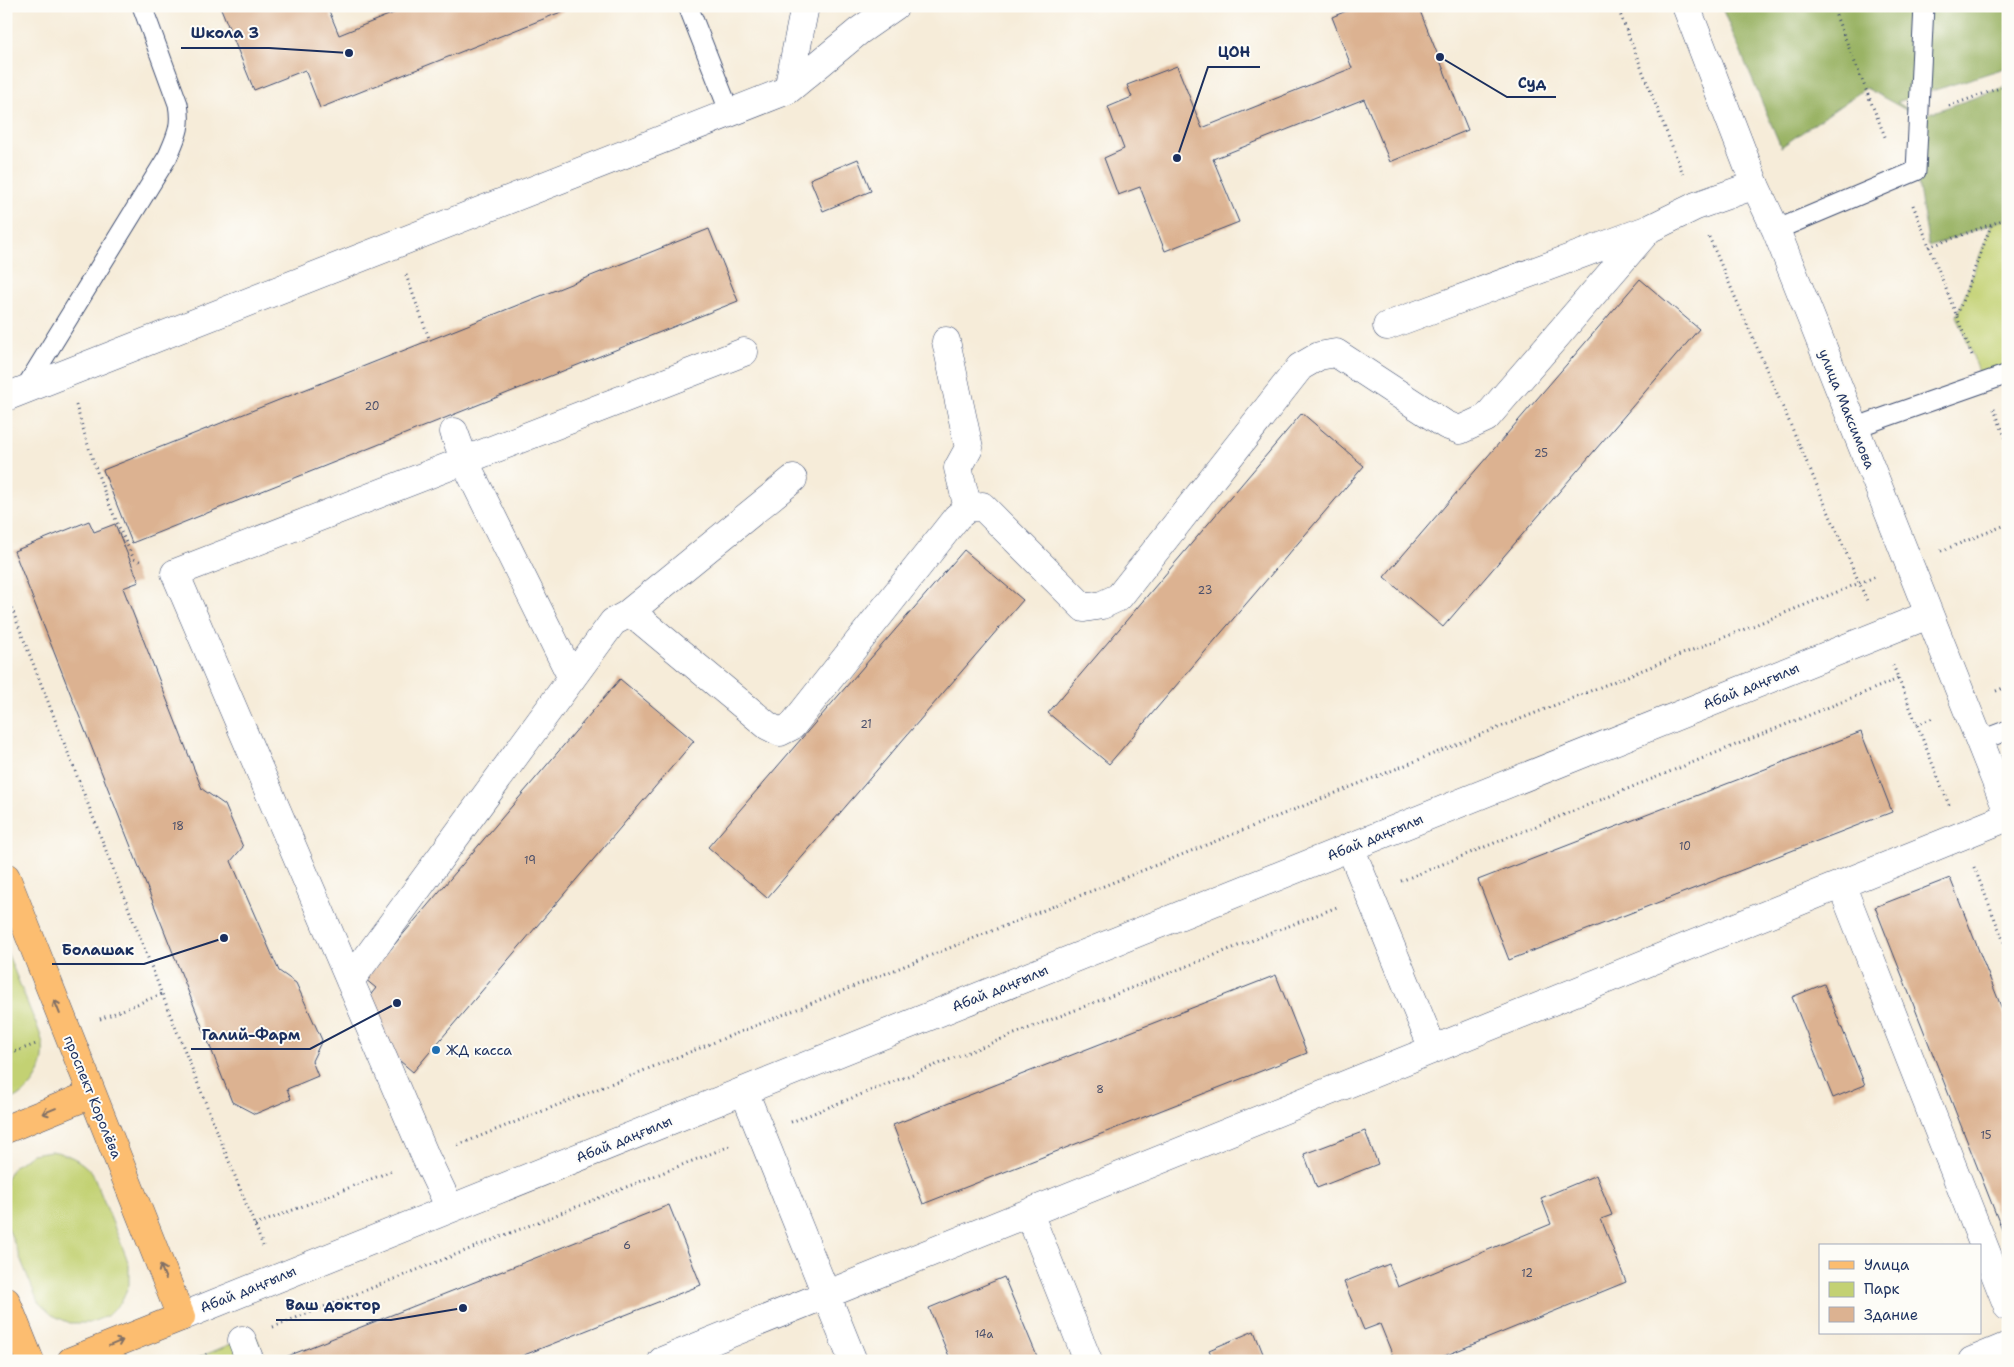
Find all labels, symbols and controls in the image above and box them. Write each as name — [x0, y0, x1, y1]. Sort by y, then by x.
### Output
callout: Школа 3 — [181, 18, 269, 48]
text: Школа 3 — [191, 23, 259, 43]
callout: ЦОН — [1208, 37, 1260, 67]
text: ЦОН — [1218, 42, 1251, 62]
callout: Суд — [1507, 67, 1556, 97]
text: Суд — [1518, 73, 1547, 93]
street label: улица Максимова — [1815, 346, 1879, 472]
house number: 20 — [364, 399, 380, 414]
house number: 25 — [1534, 446, 1548, 461]
house number: 23 — [1198, 583, 1212, 598]
street label: Абай даңғылы — [1700, 659, 1802, 713]
house number: 21 — [860, 717, 872, 732]
street label: Абай даңғылы — [1324, 810, 1426, 864]
house number: 18 — [172, 819, 184, 834]
house number: 10 — [1679, 839, 1691, 854]
house number: 19 — [524, 853, 536, 868]
callout: Болашак — [52, 934, 144, 964]
text: Болашак — [62, 940, 135, 960]
street label: Абай даңғылы — [949, 961, 1051, 1015]
one-way arrow — [52, 1000, 62, 1015]
callout: Галий-Фарм — [191, 1019, 310, 1049]
text: Галий-Фарм — [202, 1025, 301, 1045]
street label: проспект Королёва — [60, 1033, 126, 1161]
place label: ЖД касса — [446, 1041, 512, 1059]
marker: ЖД касса — [430, 1044, 442, 1056]
house number: 8 — [1096, 1082, 1104, 1097]
one-way arrow — [42, 1107, 57, 1117]
street label: Абай даңғылы — [573, 1112, 675, 1166]
house number: 15 — [1980, 1128, 1992, 1143]
house number: 6 — [623, 1238, 631, 1253]
legend — [1819, 1244, 1982, 1334]
text: Улица — [1864, 1255, 1910, 1275]
street label: Абай даңғылы — [197, 1262, 299, 1316]
one-way arrow — [157, 1264, 166, 1279]
house number: 12 — [1521, 1266, 1533, 1281]
text: Парк — [1864, 1279, 1900, 1299]
callout: Ваш доктор — [276, 1290, 391, 1320]
text: Ваш доктор — [285, 1295, 381, 1315]
text: Здание — [1864, 1305, 1918, 1325]
house number: 14а — [975, 1327, 993, 1342]
one-way arrow — [108, 1337, 123, 1347]

